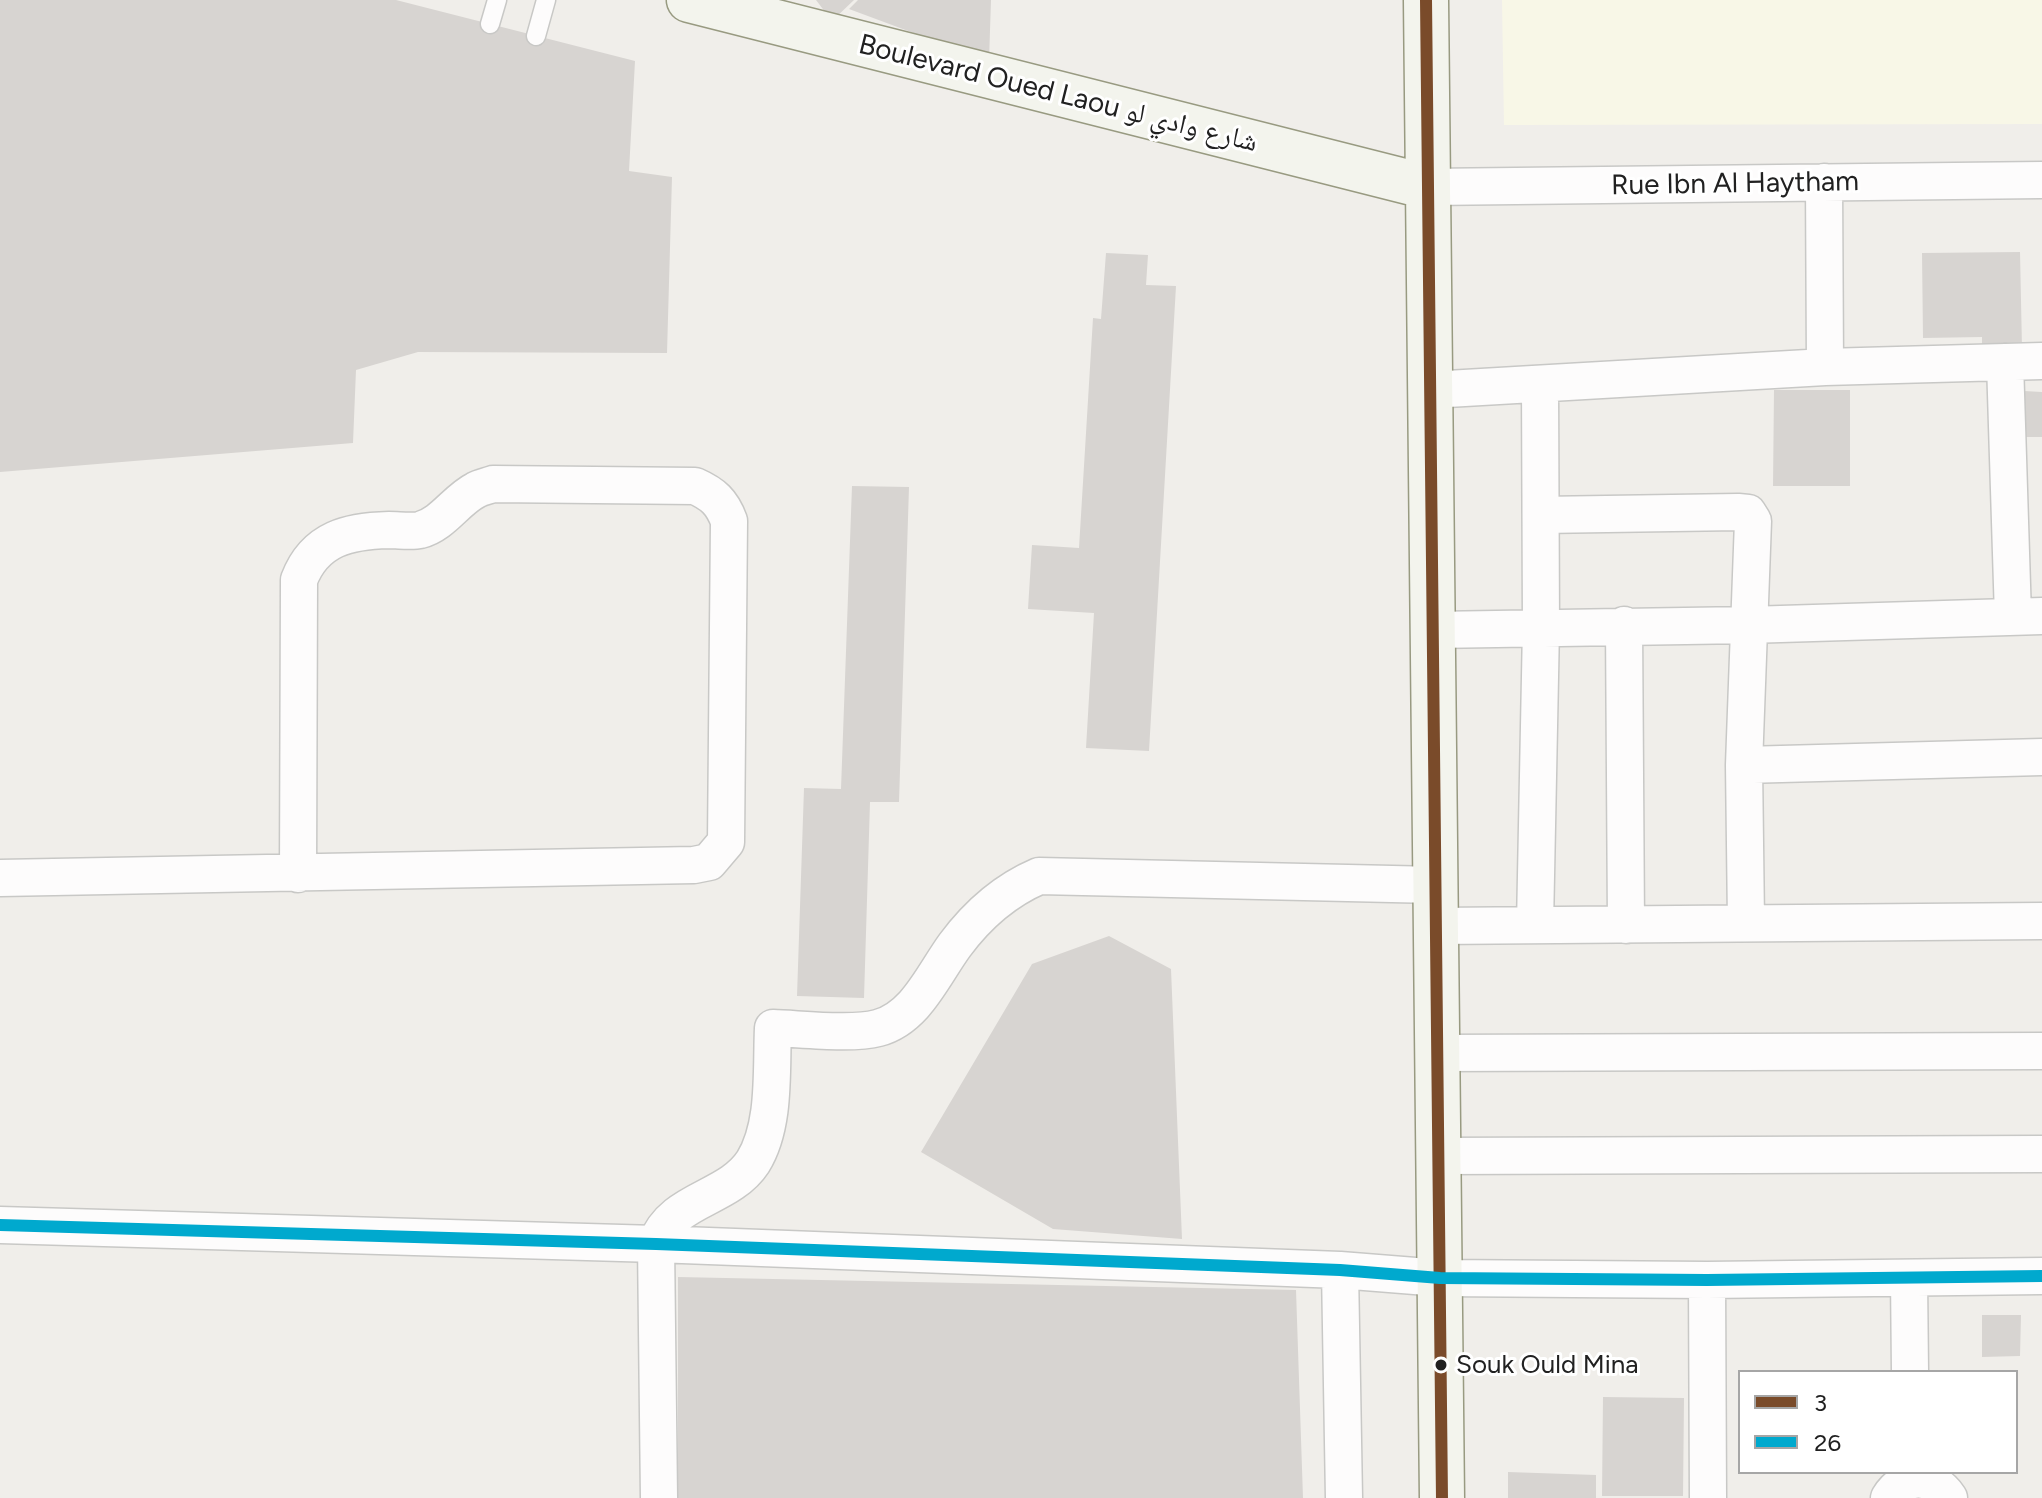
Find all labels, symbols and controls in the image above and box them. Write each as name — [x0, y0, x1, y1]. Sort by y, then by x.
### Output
street label: Boulevard Oued Laou شارع وادي لو — [855, 28, 1261, 160]
street label: Rue Ibn Al Haytham — [1611, 165, 1859, 203]
place label: Souk Ould Mina — [1456, 1349, 1638, 1381]
marker: Souk Ould Mina — [1433, 1357, 1449, 1373]
legend — [1738, 1370, 2018, 1474]
text: 3 — [1814, 1388, 1827, 1417]
text: 26 — [1814, 1428, 1841, 1457]

